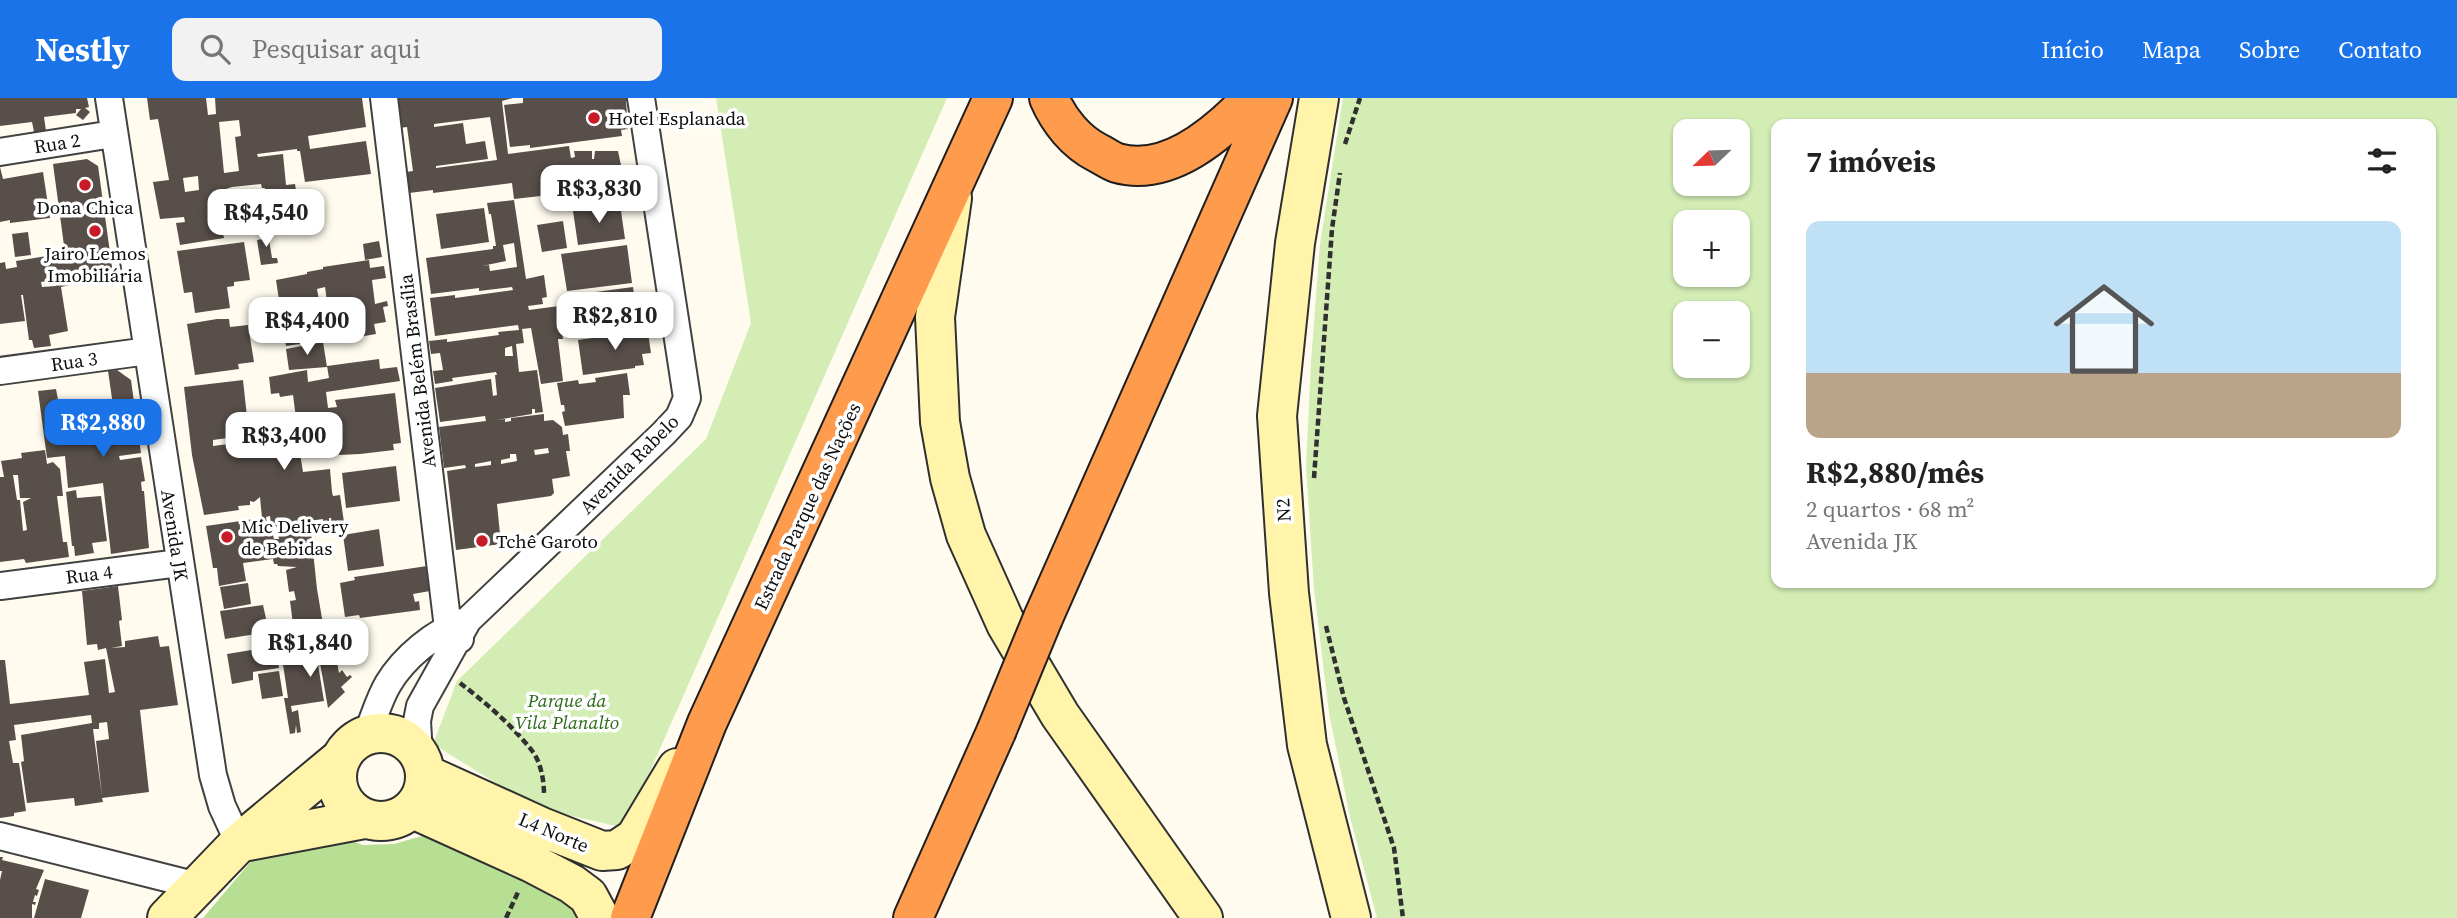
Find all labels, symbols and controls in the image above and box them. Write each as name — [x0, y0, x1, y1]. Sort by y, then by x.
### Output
search box — [172, 18, 662, 81]
text: Nestly — [35, 27, 130, 72]
icon: search — [196, 30, 234, 68]
text: Pesquisar aqui — [252, 31, 421, 67]
text: Início — [2041, 33, 2104, 66]
text: Mapa — [2142, 33, 2201, 66]
text: Sobre — [2239, 33, 2300, 66]
text: Contato — [2338, 33, 2422, 66]
place label: Hotel Esplanada — [608, 105, 746, 131]
marker: Hotel Esplanada — [586, 110, 602, 126]
north arrow — [1673, 119, 1750, 196]
map controls — [1673, 119, 1750, 378]
street label: Rua 2 — [32, 126, 82, 160]
text: 7 imóveis — [1806, 141, 1936, 182]
icon: filters — [2363, 142, 2401, 180]
pin: R$3,830 — [534, 166, 664, 225]
text: R$3,830 — [557, 172, 641, 204]
marker: Dona Chica — [77, 177, 93, 193]
pin: R$4,540 — [201, 190, 331, 249]
place label: Dona Chica — [36, 194, 134, 220]
text: R$4,540 — [224, 196, 308, 228]
button: + — [1673, 210, 1750, 287]
marker: Jairo Lemos Imobiliária — [87, 223, 103, 239]
place label: Jairo Lemos Imobiliária — [43, 240, 146, 288]
icon: home — [2041, 266, 2167, 392]
street label: Avenida Belém Brasília — [392, 272, 442, 469]
pin: R$2,810 — [550, 292, 680, 352]
pin: R$4,400 — [242, 298, 372, 357]
text: R$2,810 — [573, 299, 657, 331]
button: − — [1673, 301, 1750, 378]
text: R$4,400 — [265, 304, 349, 336]
street label: Rua 3 — [49, 345, 99, 377]
street label: Estrada Parque das Nações — [747, 398, 867, 614]
pin: R$2,880 — [38, 400, 168, 459]
text: R$2,880 — [61, 406, 145, 438]
street label: Avenida Rabelo — [574, 409, 684, 519]
pin: R$3,400 — [219, 412, 349, 472]
text: R$3,400 — [242, 419, 326, 451]
text: R$2,880/mês — [1806, 452, 1984, 493]
street label: Avenida JK — [155, 488, 195, 583]
text: 2 quartos · 68 m² — [1806, 493, 1975, 525]
street label: N2 — [1269, 497, 1297, 523]
place label: Mic Delivery de Bebidas — [241, 513, 349, 561]
text: Avenida JK — [1806, 525, 1917, 557]
place label: Tchê Garoto — [496, 528, 598, 554]
marker: Mic Delivery de Bebidas — [219, 529, 235, 545]
marker: Tchê Garoto — [474, 533, 490, 549]
street label: Rua 4 — [64, 558, 114, 590]
pin: R$1,840 — [245, 620, 375, 679]
text: R$1,840 — [268, 626, 352, 658]
park label: Parque da Vila Planalto — [515, 687, 619, 735]
street label: L4 Norte — [515, 806, 593, 858]

